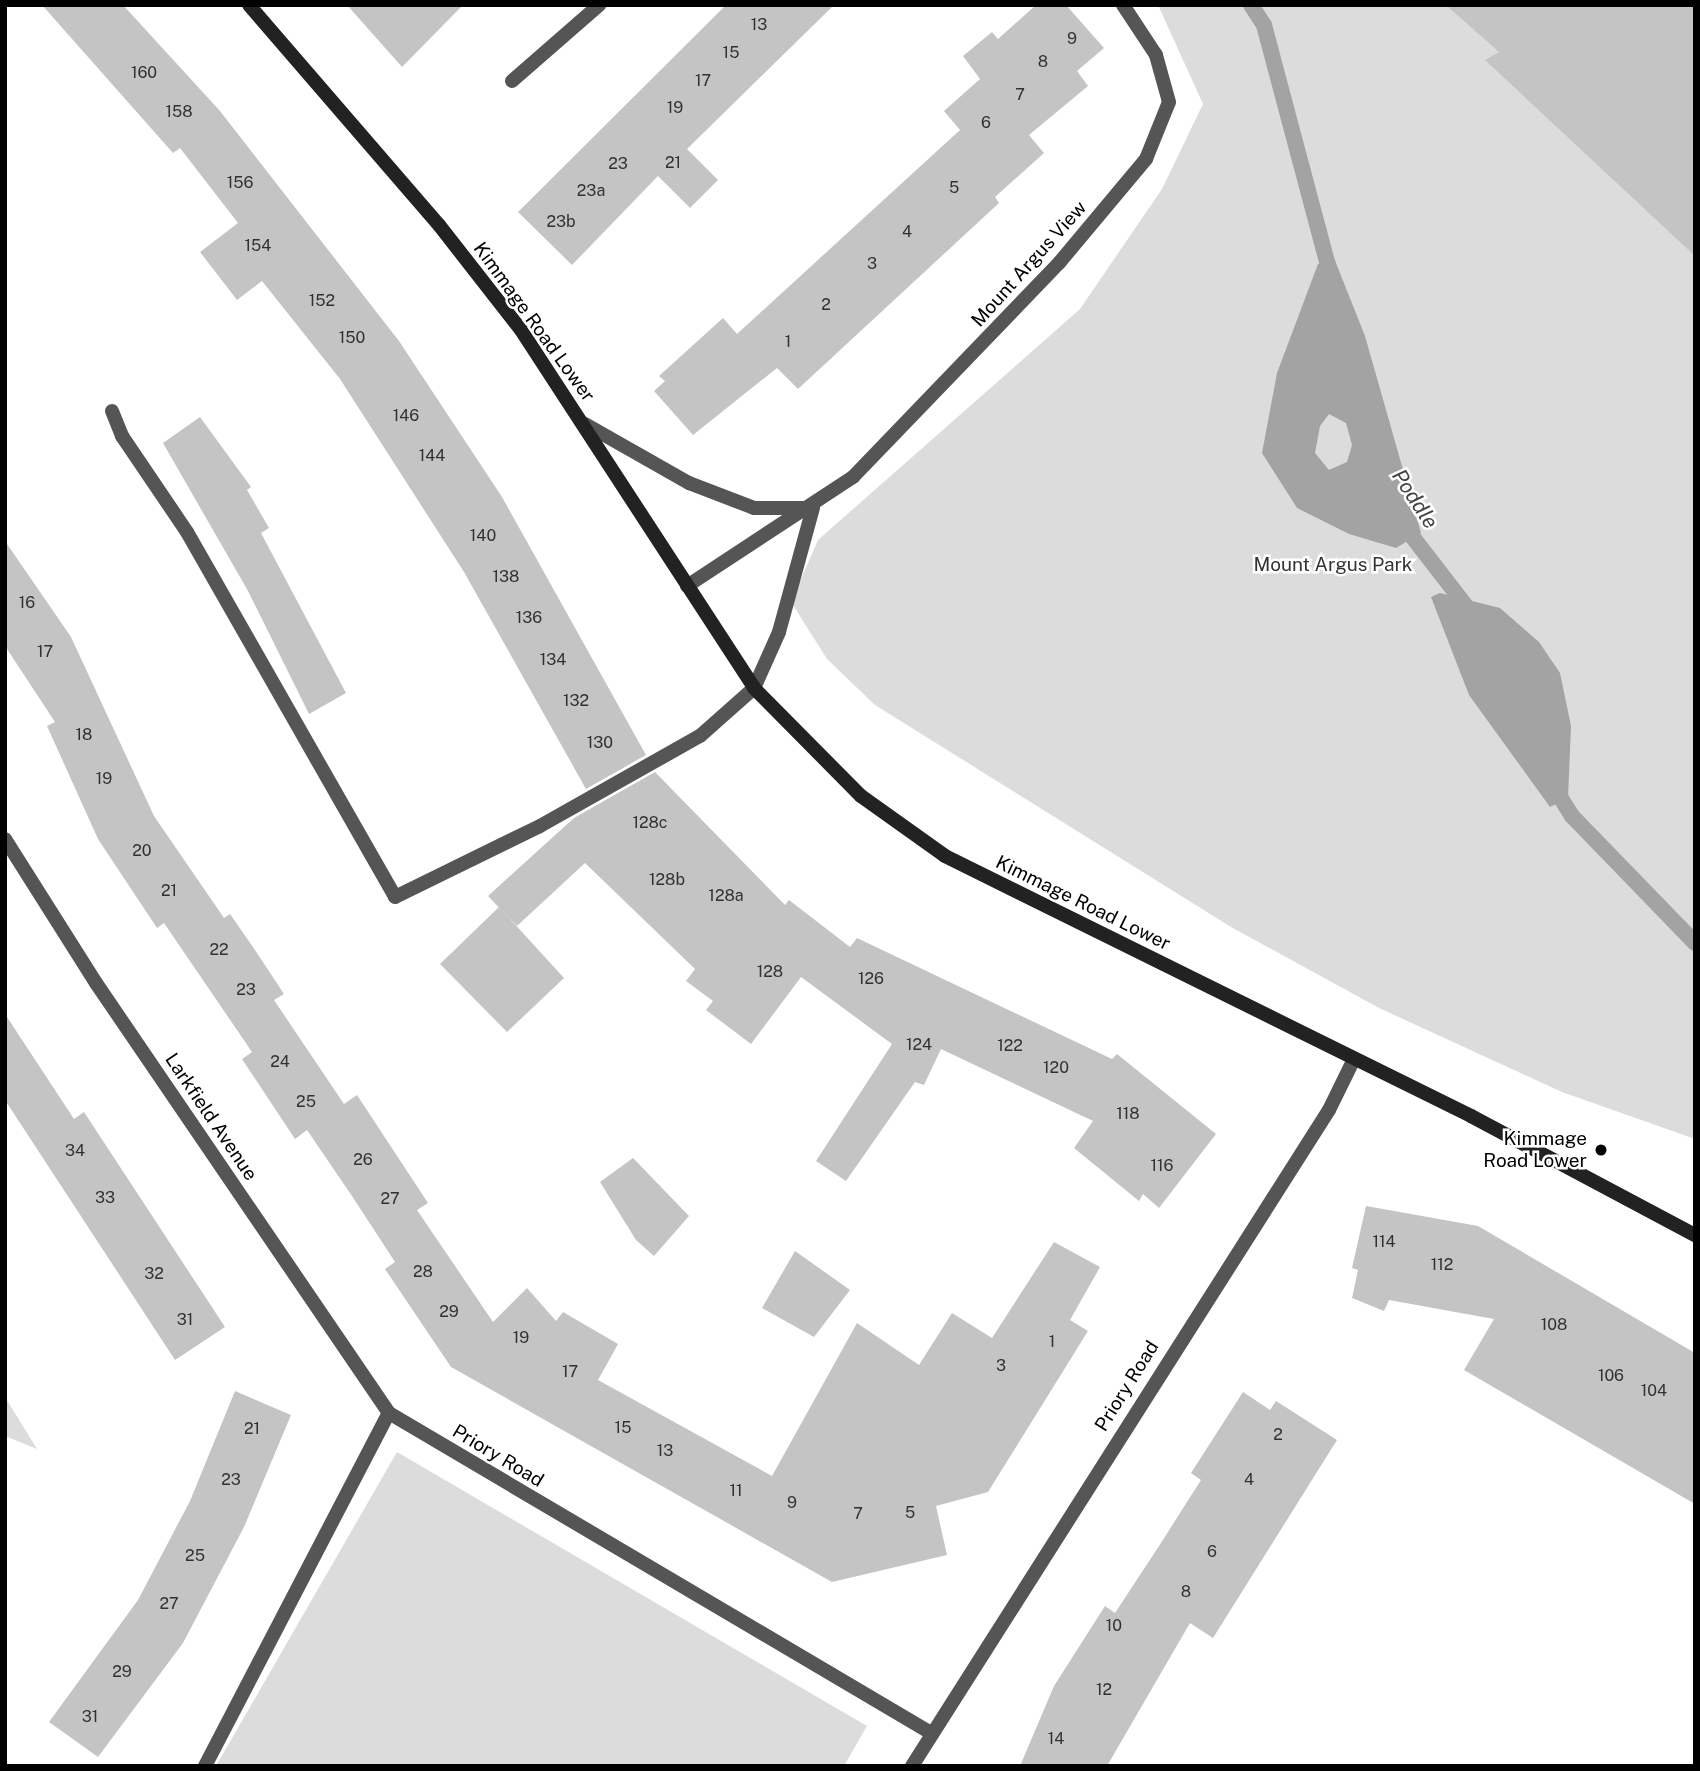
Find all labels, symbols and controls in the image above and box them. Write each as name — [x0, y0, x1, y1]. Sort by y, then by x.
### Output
house number: 13 — [751, 15, 767, 35]
house number: 9 — [1067, 29, 1077, 49]
house number: 15 — [723, 43, 739, 63]
house number: 8 — [1038, 52, 1048, 72]
house number: 160 — [131, 63, 157, 83]
house number: 17 — [695, 71, 711, 91]
house number: 7 — [1015, 85, 1025, 105]
house number: 19 — [667, 98, 683, 118]
house number: 158 — [165, 102, 193, 122]
house number: 6 — [981, 113, 991, 133]
house number: 21 — [665, 153, 681, 173]
house number: 23 — [608, 154, 628, 174]
house number: 156 — [227, 173, 253, 193]
house number: 5 — [949, 178, 959, 198]
house number: 23a — [577, 181, 605, 201]
street label: Mount Argus View — [967, 196, 1091, 332]
house number: 23b — [546, 212, 576, 232]
house number: 4 — [902, 222, 912, 242]
house number: 154 — [245, 236, 271, 256]
street label: Kimmage Road Lower — [468, 238, 600, 406]
house number: 3 — [867, 254, 877, 274]
house number: 152 — [309, 291, 335, 311]
house number: 2 — [821, 295, 831, 315]
house number: 150 — [339, 328, 365, 348]
house number: 1 — [785, 332, 791, 352]
house number: 146 — [393, 406, 419, 426]
house number: 144 — [419, 446, 445, 466]
water label: Poddle — [1387, 465, 1443, 533]
house number: 140 — [470, 526, 496, 546]
park label: Mount Argus Park — [1253, 554, 1413, 576]
house number: 138 — [493, 567, 519, 587]
house number: 16 — [19, 593, 35, 613]
house number: 136 — [516, 608, 542, 628]
house number: 17 — [37, 642, 53, 662]
house number: 134 — [540, 650, 566, 670]
house number: 132 — [563, 691, 589, 711]
house number: 18 — [76, 725, 92, 745]
house number: 130 — [587, 733, 613, 753]
house number: 19 — [96, 769, 112, 789]
house number: 128c — [632, 813, 668, 833]
house number: 20 — [132, 841, 152, 861]
street label: Kimmage Road Lower — [992, 851, 1174, 955]
house number: 128b — [649, 870, 685, 890]
house number: 21 — [161, 881, 177, 901]
house number: 128a — [708, 886, 744, 906]
house number: 22 — [209, 940, 229, 960]
house number: 128 — [757, 962, 783, 982]
house number: 126 — [858, 969, 884, 989]
house number: 23 — [236, 980, 256, 1000]
house number: 124 — [906, 1035, 932, 1055]
house number: 122 — [997, 1036, 1023, 1056]
street label: Larkfield Avenue — [160, 1049, 262, 1185]
house number: 24 — [270, 1052, 290, 1072]
house number: 120 — [1043, 1058, 1069, 1078]
house number: 25 — [296, 1092, 316, 1112]
house number: 118 — [1116, 1104, 1140, 1124]
place label: Kimmage Road Lower — [1483, 1128, 1587, 1172]
house number: 34 — [65, 1141, 85, 1161]
marker: Kimmage Road Lower — [1593, 1142, 1609, 1158]
house number: 26 — [353, 1150, 373, 1170]
house number: 116 — [1151, 1156, 1173, 1176]
house number: 33 — [95, 1188, 115, 1208]
house number: 27 — [380, 1189, 400, 1209]
house number: 114 — [1372, 1232, 1396, 1252]
house number: 112 — [1431, 1255, 1453, 1275]
house number: 28 — [413, 1262, 433, 1282]
house number: 32 — [144, 1264, 164, 1284]
house number: 29 — [439, 1302, 459, 1322]
house number: 31 — [177, 1310, 193, 1330]
house number: 108 — [1541, 1315, 1567, 1335]
house number: 19 — [513, 1328, 529, 1348]
house number: 1 — [1049, 1332, 1055, 1352]
street label: Priory Road — [1090, 1337, 1164, 1435]
house number: 3 — [996, 1356, 1006, 1376]
house number: 17 — [562, 1362, 578, 1382]
house number: 106 — [1598, 1366, 1624, 1386]
house number: 104 — [1641, 1381, 1667, 1401]
house number: 15 — [615, 1418, 631, 1438]
house number: 21 — [244, 1419, 260, 1439]
street label: Priory Road — [448, 1420, 548, 1492]
house number: 2 — [1273, 1425, 1283, 1445]
house number: 13 — [657, 1441, 673, 1461]
house number: 23 — [221, 1470, 241, 1490]
house number: 4 — [1244, 1470, 1254, 1490]
house number: 11 — [729, 1481, 743, 1501]
house number: 9 — [787, 1493, 797, 1513]
house number: 5 — [905, 1503, 915, 1523]
house number: 7 — [853, 1504, 863, 1524]
house number: 6 — [1207, 1542, 1217, 1562]
house number: 25 — [185, 1546, 205, 1566]
house number: 8 — [1181, 1582, 1191, 1602]
house number: 27 — [159, 1594, 179, 1614]
house number: 10 — [1106, 1616, 1122, 1636]
house number: 29 — [112, 1662, 132, 1682]
house number: 12 — [1096, 1680, 1112, 1700]
house number: 31 — [82, 1707, 98, 1727]
house number: 14 — [1048, 1729, 1064, 1749]

